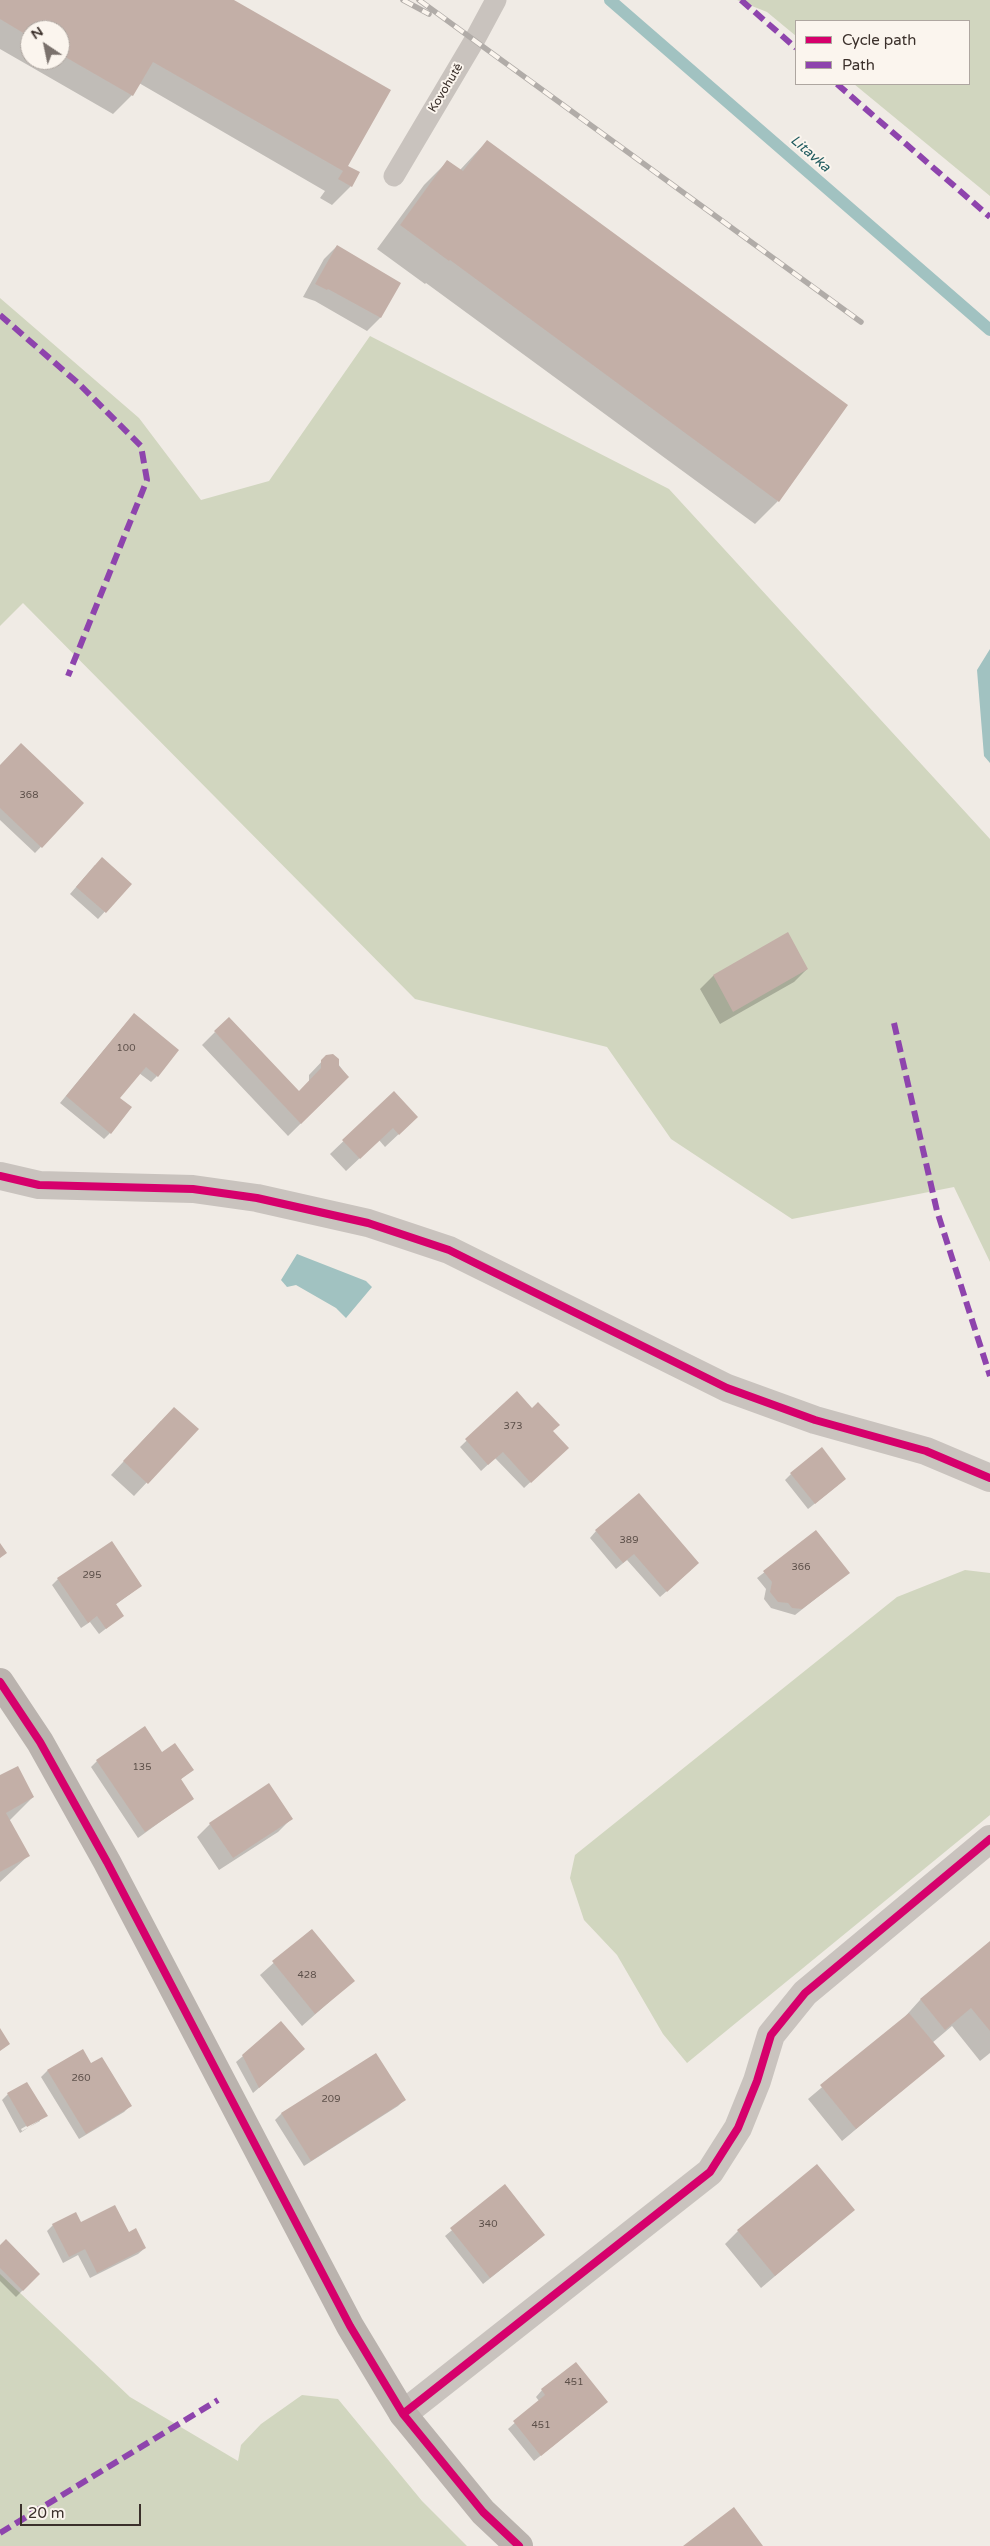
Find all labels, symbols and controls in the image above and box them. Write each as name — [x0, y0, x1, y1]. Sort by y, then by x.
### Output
north arrow — [20, 20, 70, 70]
legend — [795, 20, 970, 85]
text: N — [27, 23, 46, 43]
text: Cycle path — [842, 31, 916, 49]
text: Path — [842, 56, 875, 74]
street label: Kovohutě — [426, 61, 466, 115]
water label: Litavka — [787, 132, 833, 176]
house number: 368 — [20, 789, 38, 801]
house number: 100 — [117, 1042, 135, 1054]
house number: 373 — [504, 1420, 522, 1432]
house number: 389 — [620, 1534, 638, 1546]
house number: 366 — [792, 1561, 810, 1573]
house number: 295 — [83, 1569, 101, 1581]
house number: 135 — [133, 1761, 151, 1773]
house number: 428 — [298, 1969, 316, 1981]
house number: 260 — [72, 2072, 90, 2084]
house number: 209 — [322, 2093, 340, 2105]
house number: 340 — [479, 2218, 497, 2230]
house number: 451 — [565, 2376, 583, 2388]
house number: 451 — [532, 2419, 550, 2431]
scale bar — [22, 2494, 144, 2526]
text: 20 m — [28, 2504, 65, 2522]

